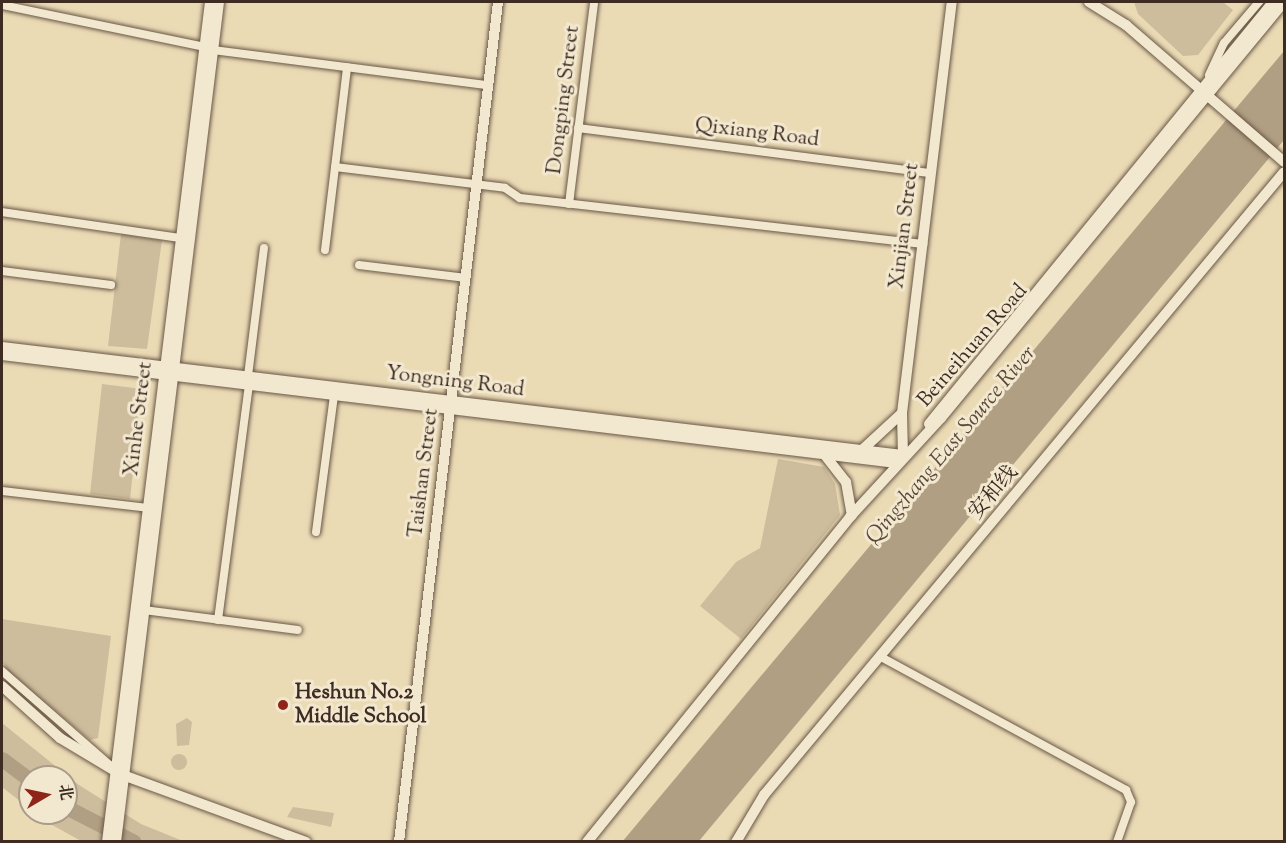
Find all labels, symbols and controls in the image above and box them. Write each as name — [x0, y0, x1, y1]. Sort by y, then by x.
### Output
street label: Dongping Street — [542, 24, 586, 176]
street label: Qixiang Road — [693, 113, 821, 153]
street label: Xinjian Street — [885, 162, 925, 290]
street label: Beineihuan Road — [913, 279, 1033, 413]
water label: Qingzhang East Source River — [861, 342, 1043, 550]
street label: Xinhe Street — [120, 361, 158, 477]
street label: Yongning Road — [384, 361, 526, 403]
street label: Taishan Street — [404, 407, 444, 539]
street label: 安和线 — [964, 461, 1024, 525]
place label: Heshun No.2 Middle School — [295, 680, 426, 730]
marker: Heshun No.2 Middle School — [276, 698, 290, 712]
north arrow — [18, 765, 78, 825]
text: 北 — [52, 783, 77, 802]

